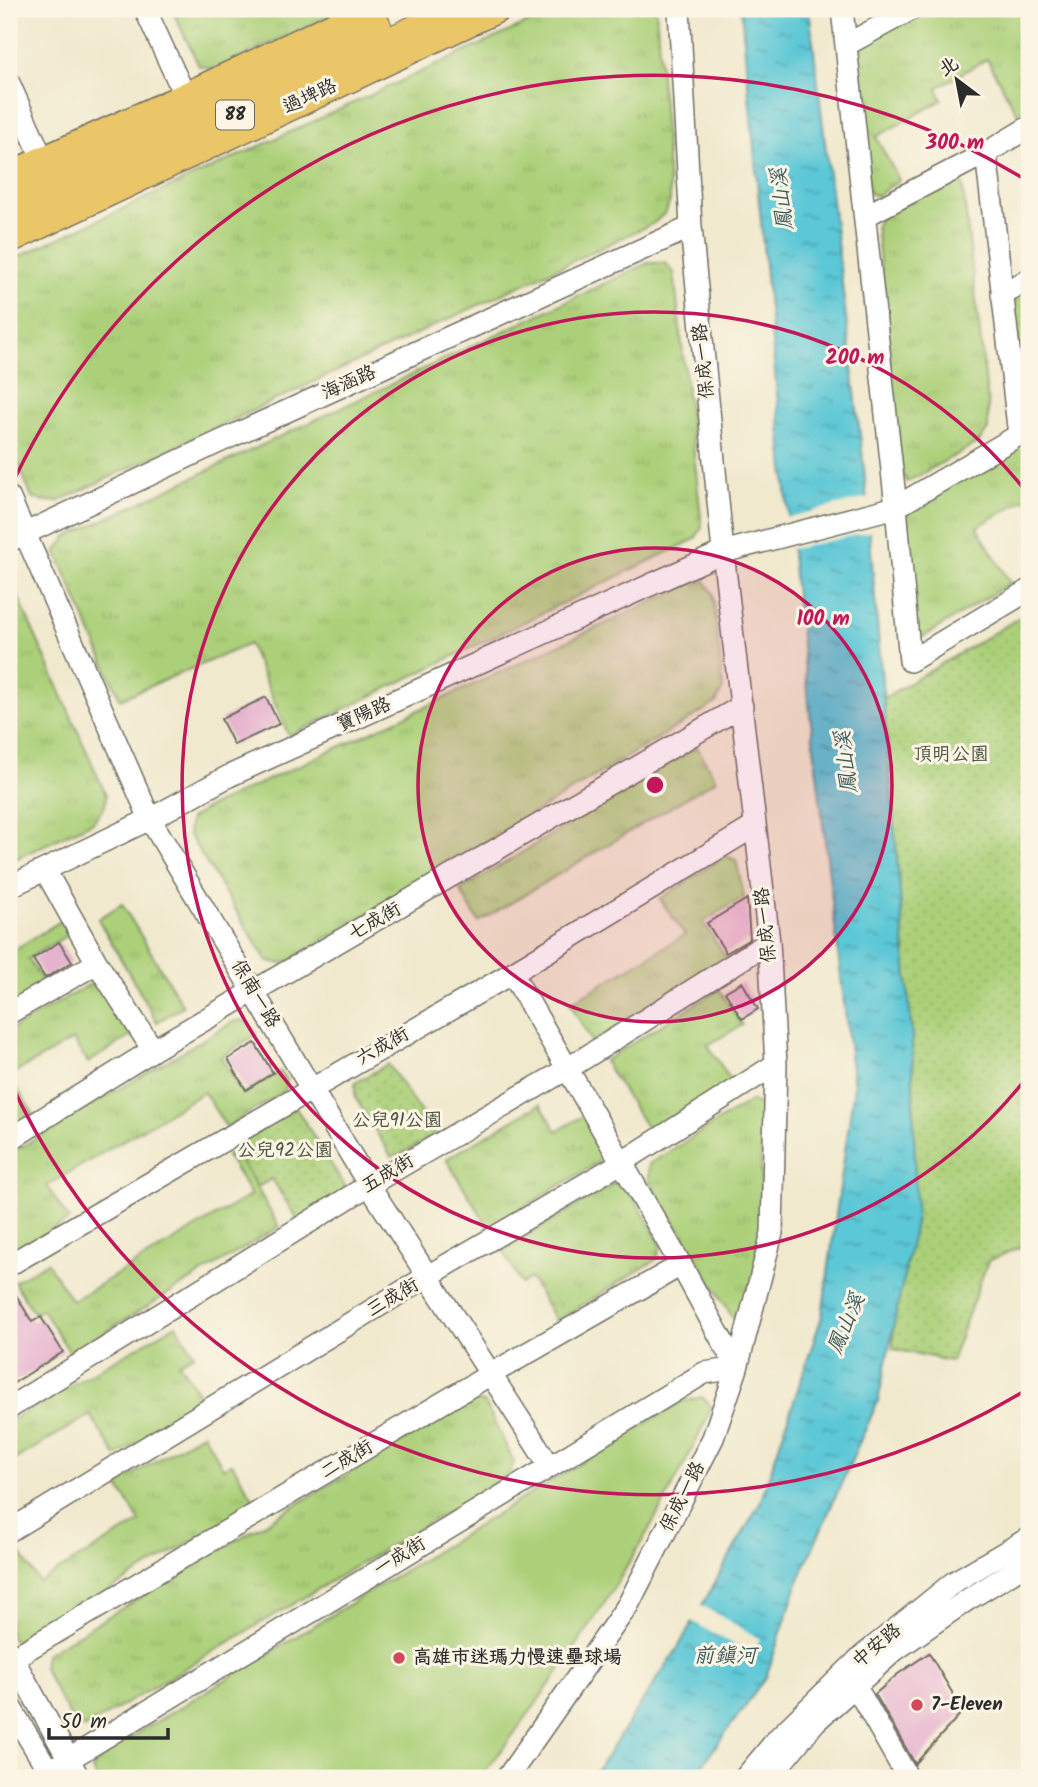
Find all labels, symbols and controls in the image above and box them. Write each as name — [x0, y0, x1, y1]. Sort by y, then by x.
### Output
north arrow — [922, 46, 992, 116]
text: 北 — [933, 50, 965, 85]
street label: 過埤路 — [278, 71, 342, 123]
road number: 88 — [216, 100, 254, 130]
text: 300 m — [925, 127, 984, 160]
water label: 鳳山溪 — [763, 165, 803, 233]
street label: 保成一路 — [685, 322, 723, 400]
text: 200 m — [825, 342, 885, 375]
street label: 海涵路 — [317, 358, 381, 408]
text: 100 m — [796, 603, 850, 636]
street label: 寶陽路 — [332, 690, 396, 740]
water label: 鳳山溪 — [827, 728, 867, 796]
park label: 頂明公園 — [913, 740, 989, 770]
centre of rings — [643, 773, 667, 797]
street label: 保成一路 — [747, 886, 785, 964]
street label: 七成街 — [343, 895, 407, 949]
street label: 保南一路 — [223, 954, 287, 1034]
street label: 六成街 — [351, 1020, 415, 1074]
park label: 公兒91公園 — [351, 1106, 443, 1136]
park label: 公兒92公園 — [237, 1136, 333, 1166]
street label: 五成街 — [356, 1146, 420, 1202]
street label: 三成街 — [361, 1270, 425, 1326]
water label: 鳳山溪 — [819, 1288, 875, 1360]
street label: 二成街 — [315, 1432, 379, 1488]
street label: 保成一路 — [652, 1456, 714, 1538]
street label: 一成街 — [368, 1529, 432, 1585]
street label: 中安路 — [846, 1616, 908, 1676]
water label: 前鎮河 — [694, 1640, 759, 1673]
place label: 高雄市迷瑪力慢速壘球場 — [413, 1643, 622, 1673]
marker: 高雄市迷瑪力慢速壘球場 — [391, 1650, 407, 1666]
place label: 7-Eleven — [931, 1690, 1003, 1720]
scale bar — [49, 1696, 168, 1740]
marker: 7-Eleven — [909, 1697, 925, 1713]
text: 50 m — [60, 1706, 107, 1739]

